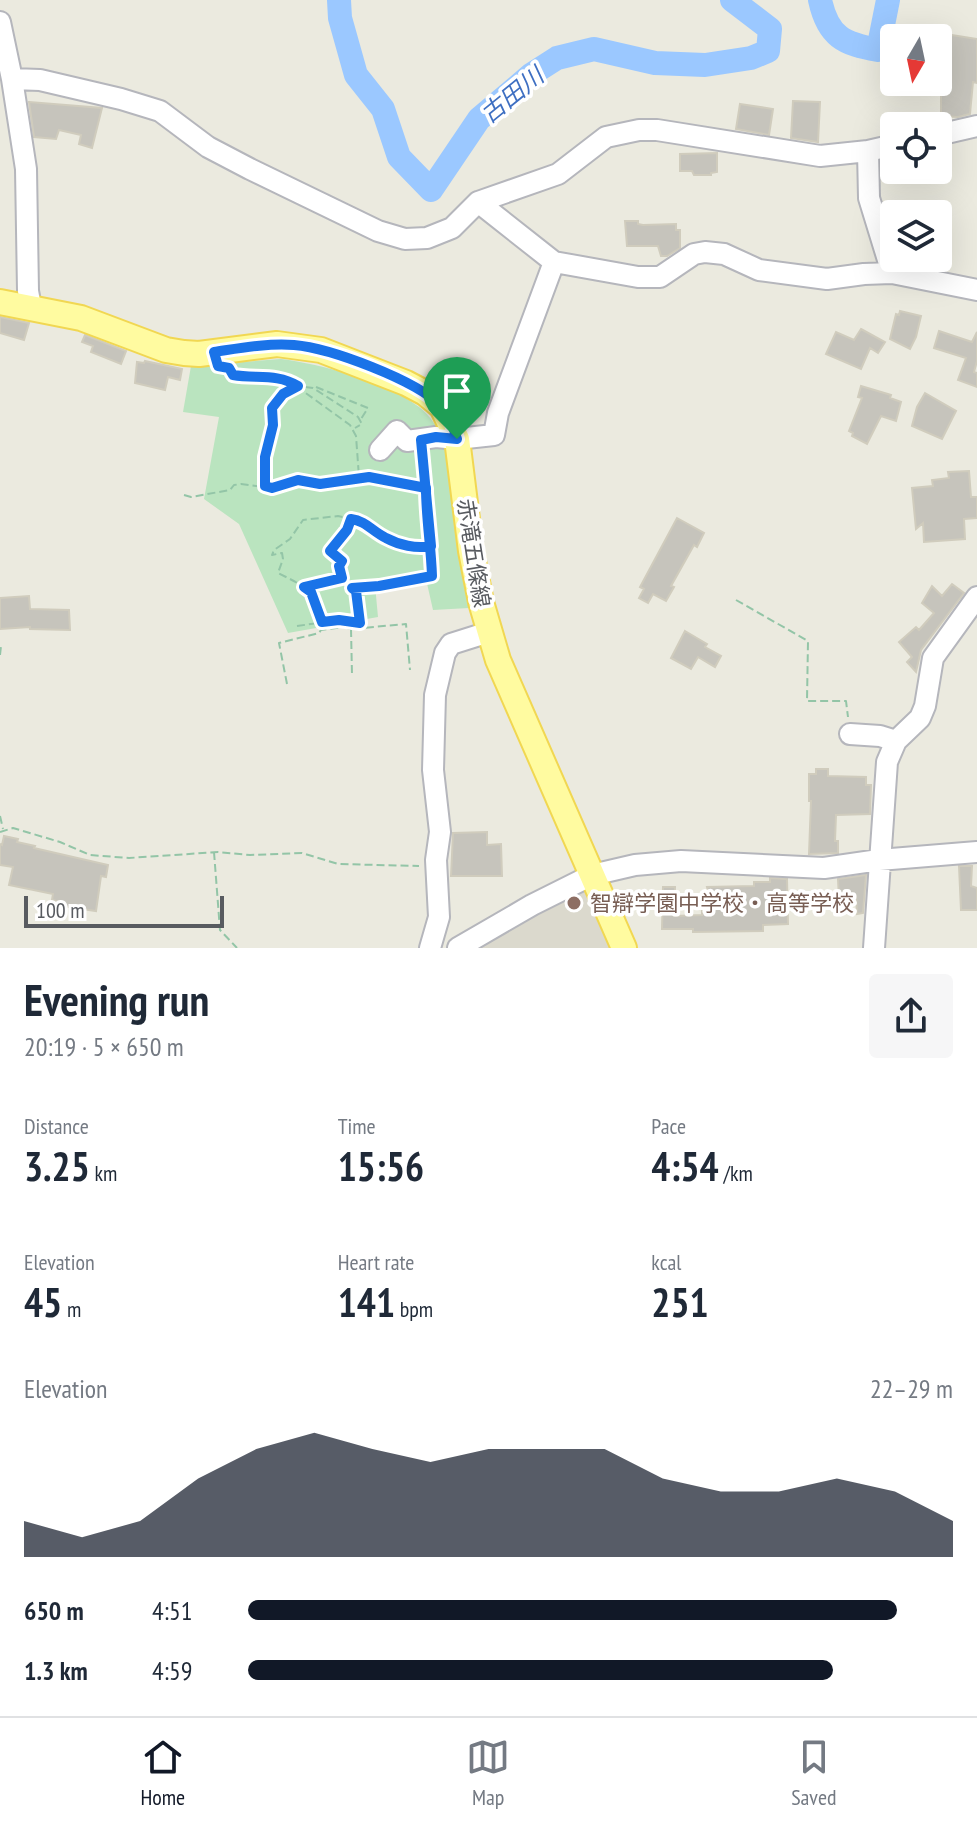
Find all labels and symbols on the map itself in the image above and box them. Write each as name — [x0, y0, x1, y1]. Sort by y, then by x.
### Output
north arrow — [880, 24, 952, 96]
water label: 古田川 — [474, 58, 552, 130]
pin — [423, 357, 491, 439]
street label: 赤滝五條線 — [452, 496, 496, 610]
place label: 智辯学園中学校・高等学校 — [590, 889, 854, 917]
scale bar — [24, 892, 224, 928]
marker: 智辯学園中学校・高等学校 — [565, 894, 583, 912]

